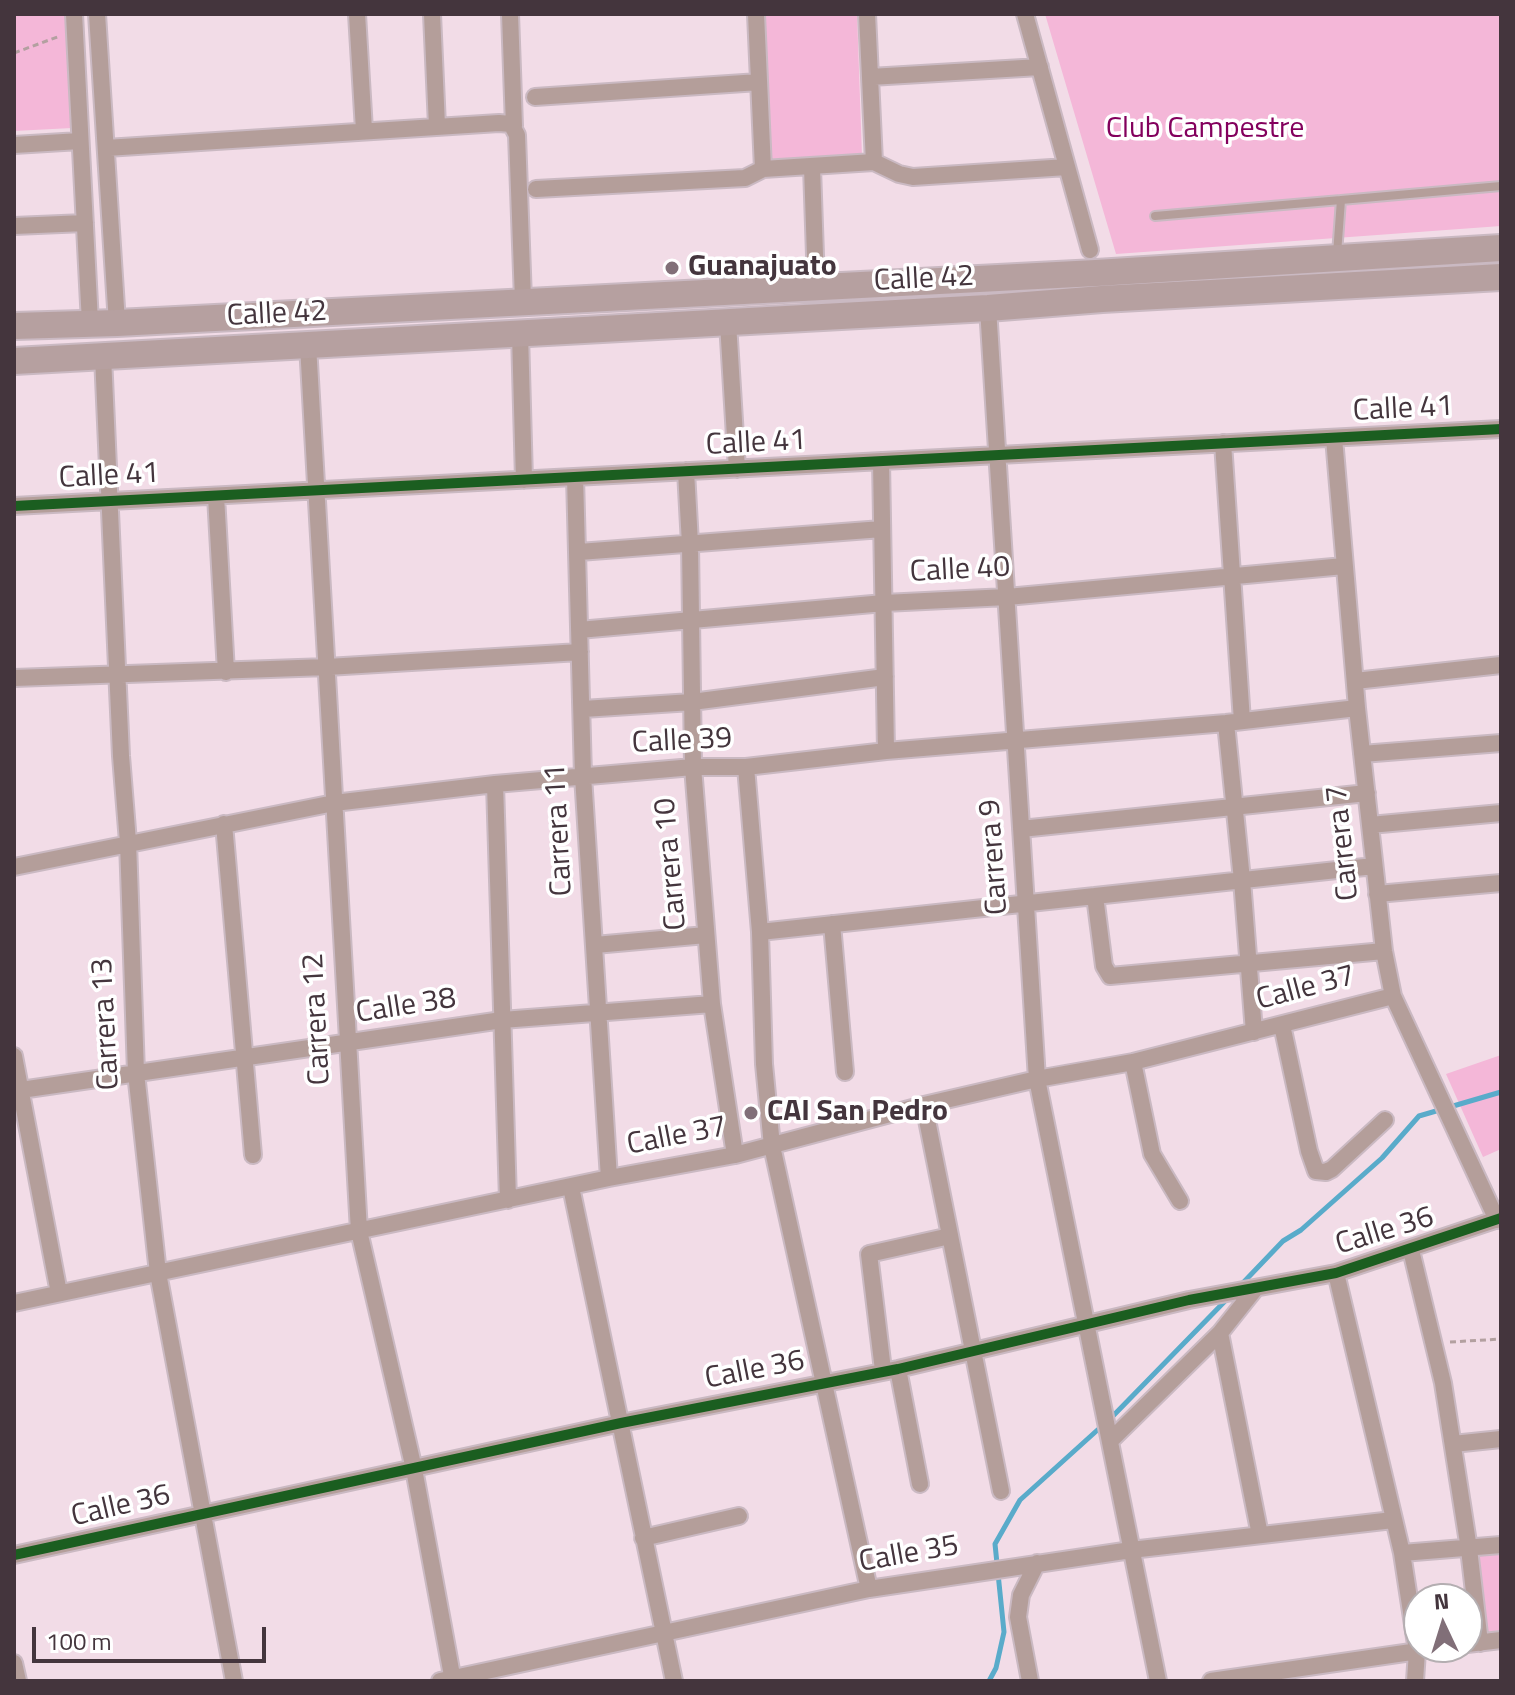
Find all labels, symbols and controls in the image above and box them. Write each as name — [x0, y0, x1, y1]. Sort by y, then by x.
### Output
park label: Club Campestre — [1106, 112, 1304, 148]
place label: Guanajuato — [688, 250, 837, 286]
marker: Guanajuato — [663, 259, 681, 277]
street label: Calle 42 — [873, 259, 975, 301]
street label: Calle 42 — [226, 294, 328, 336]
street label: Calle 41 — [1352, 389, 1454, 431]
street label: Calle 41 — [705, 423, 807, 465]
street label: Calle 41 — [58, 456, 160, 498]
street label: Calle 40 — [909, 550, 1011, 592]
street label: Calle 39 — [631, 721, 733, 763]
street label: Carrera 11 — [539, 763, 581, 897]
street label: Carrera 7 — [1320, 784, 1368, 902]
street label: Carrera 10 — [648, 796, 696, 932]
street label: Carrera 9 — [973, 798, 1017, 916]
street label: Carrera 12 — [297, 952, 339, 1086]
street label: Carrera 13 — [86, 957, 128, 1091]
street label: Calle 37 — [1253, 959, 1359, 1019]
street label: Calle 38 — [354, 981, 458, 1033]
place label: CAI San Pedro — [767, 1095, 948, 1131]
marker: CAI San Pedro — [742, 1104, 760, 1122]
street label: Calle 37 — [624, 1110, 730, 1164]
street label: Calle 36 — [1332, 1200, 1438, 1264]
street label: Calle 36 — [702, 1344, 808, 1398]
street label: Calle 36 — [68, 1478, 174, 1536]
street label: Calle 35 — [856, 1529, 962, 1581]
north arrow — [1403, 1583, 1483, 1663]
text: N — [1433, 1584, 1450, 1619]
scale bar — [36, 1611, 270, 1661]
text: 100 m — [46, 1623, 112, 1659]

